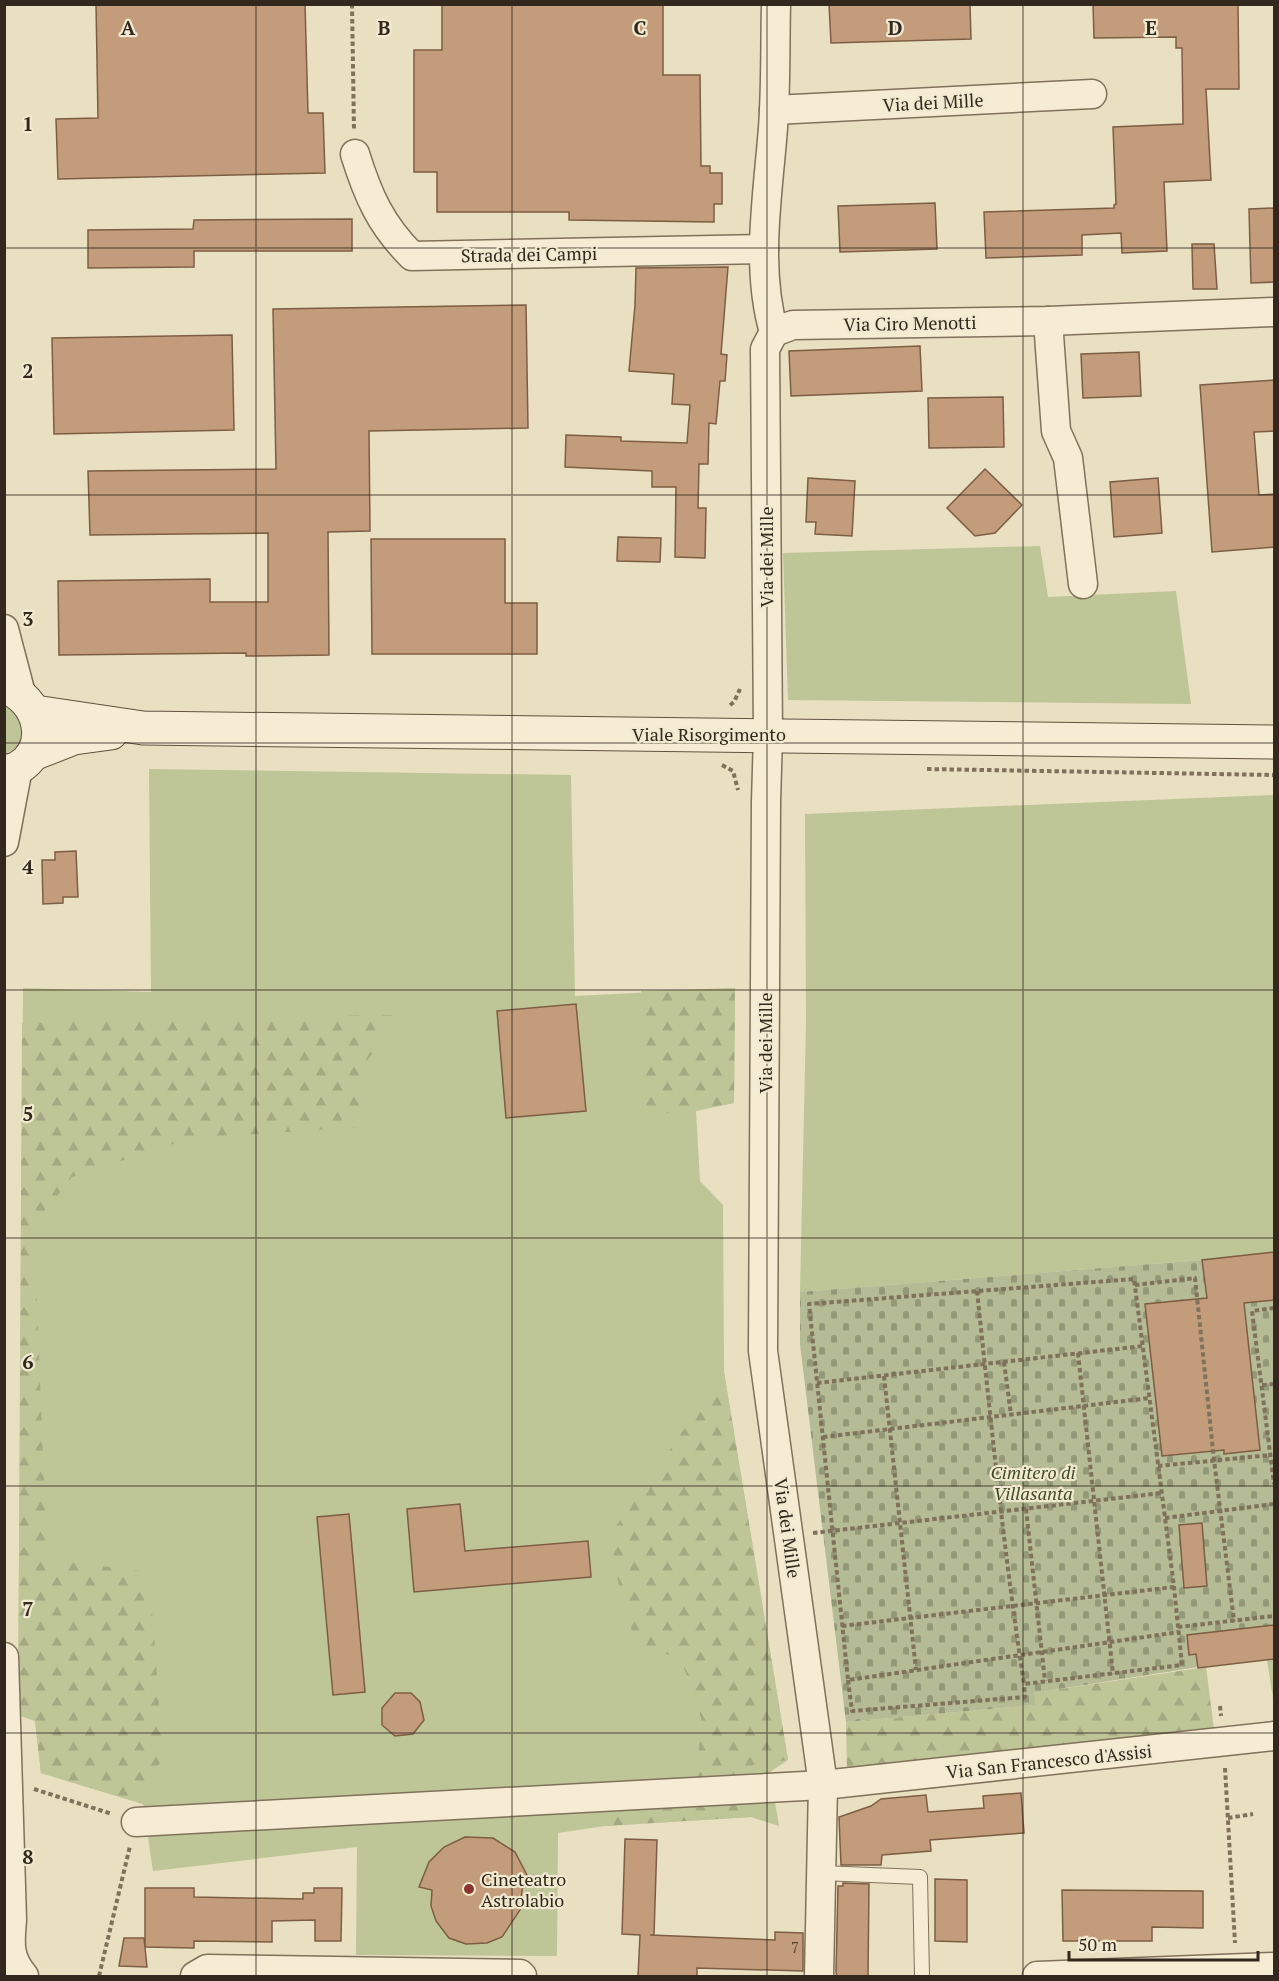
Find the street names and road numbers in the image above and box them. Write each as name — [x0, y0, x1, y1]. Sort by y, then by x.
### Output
street label: Via dei Mille — [882, 87, 984, 117]
street label: Strada dei Campi — [461, 241, 597, 267]
street label: Via Ciro Menotti — [843, 310, 977, 336]
street label: Via dei Mille — [754, 507, 778, 607]
street label: Viale Risorgimento — [632, 722, 786, 746]
street label: Via dei Mille — [753, 993, 777, 1093]
street label: Via dei Mille — [769, 1476, 807, 1580]
street label: Via San Francesco d'Assisi — [945, 1738, 1153, 1784]

